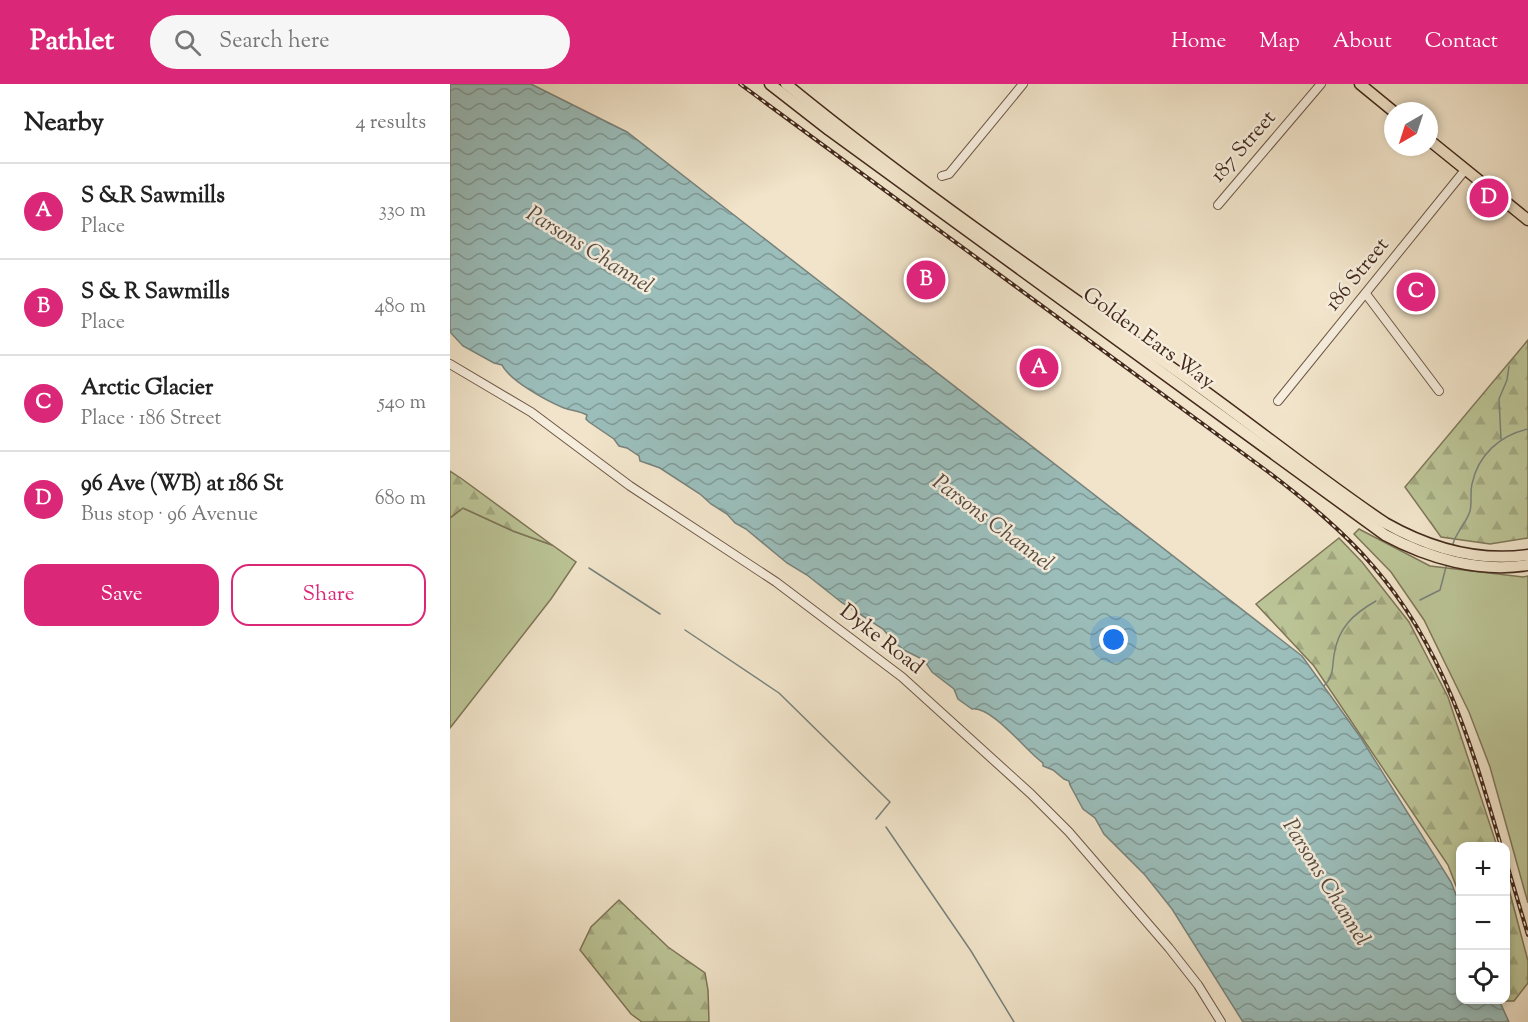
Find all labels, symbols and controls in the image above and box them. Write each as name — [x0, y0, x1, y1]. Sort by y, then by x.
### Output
search box — [150, 15, 570, 69]
text: Pathlet — [30, 22, 114, 62]
icon: search — [171, 26, 204, 59]
text: Search here — [219, 26, 329, 58]
text: Home — [1171, 27, 1226, 57]
text: Map — [1259, 27, 1300, 57]
text: About — [1333, 27, 1392, 57]
text: Contact — [1425, 27, 1498, 57]
north arrow — [1384, 102, 1438, 156]
street label: 187 Street — [1204, 104, 1284, 190]
text: Nearby — [24, 105, 104, 142]
text: 4 results — [355, 109, 426, 138]
pin: D — [1470, 176, 1508, 220]
text: S &R Sawmills — [81, 181, 225, 213]
text: A — [35, 197, 52, 226]
text: 330 m — [379, 197, 426, 226]
water label: Parsons Channel — [519, 199, 659, 303]
text: Place — [81, 213, 125, 242]
street label: 186 Street — [1319, 232, 1397, 318]
pin: B — [906, 258, 946, 302]
pin: C — [1396, 270, 1436, 314]
text: S & R Sawmills — [81, 277, 230, 309]
street label: Golden Ears Way — [1076, 281, 1221, 398]
text: B — [37, 293, 50, 322]
text: 480 m — [375, 293, 426, 322]
text: Place — [81, 309, 125, 338]
pin: A — [1020, 346, 1058, 390]
text: Arctic Glacier — [81, 373, 213, 405]
text: C — [35, 389, 52, 418]
text: 540 m — [378, 389, 426, 418]
text: Place · 186 Street — [81, 405, 221, 434]
water label: Parsons Channel — [925, 468, 1060, 580]
text: 96 Ave (WB) at 186 St — [81, 469, 283, 501]
text: D — [36, 485, 51, 514]
text: 680 m — [375, 485, 426, 514]
text: Bus stop · 96 Avenue — [81, 501, 258, 530]
button: Save — [24, 564, 219, 626]
button: Share — [231, 564, 426, 626]
street label: Dyke Road — [833, 598, 930, 683]
your location — [1099, 625, 1128, 654]
water label: Parsons Channel — [1273, 813, 1377, 953]
map controls — [1456, 842, 1510, 1004]
button: + — [1456, 842, 1510, 896]
button: − — [1456, 896, 1510, 950]
button: locate — [1456, 950, 1510, 1004]

